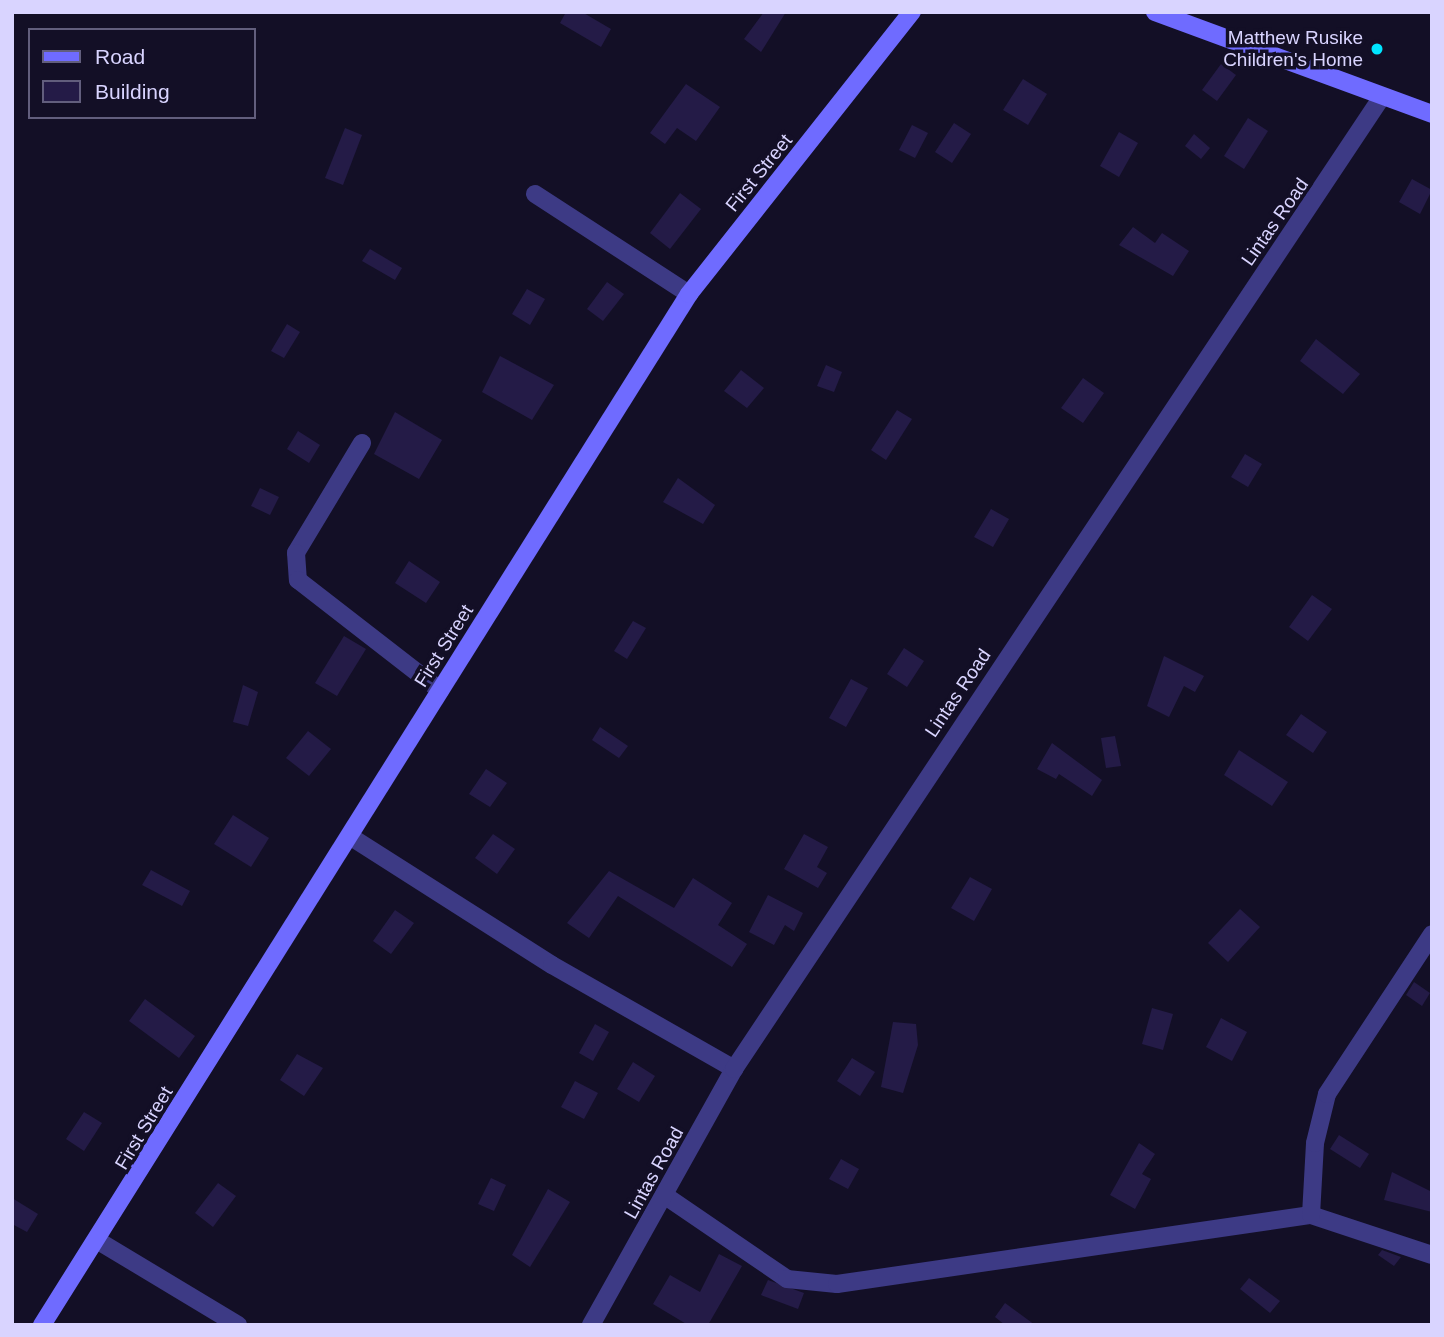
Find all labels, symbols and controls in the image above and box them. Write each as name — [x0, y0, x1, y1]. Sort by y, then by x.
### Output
place label: Matthew Rusike Children's Home — [1223, 27, 1363, 71]
legend — [28, 28, 256, 119]
marker: Matthew Rusike Children's Home — [1369, 41, 1385, 57]
text: Road — [95, 45, 145, 68]
text: Building — [95, 80, 170, 103]
street label: First Street — [721, 130, 797, 216]
street label: Lintas Road — [1237, 174, 1313, 270]
street label: First Street — [410, 601, 478, 691]
street label: Lintas Road — [920, 645, 996, 741]
street label: First Street — [110, 1082, 178, 1174]
street label: Lintas Road — [619, 1123, 689, 1223]

